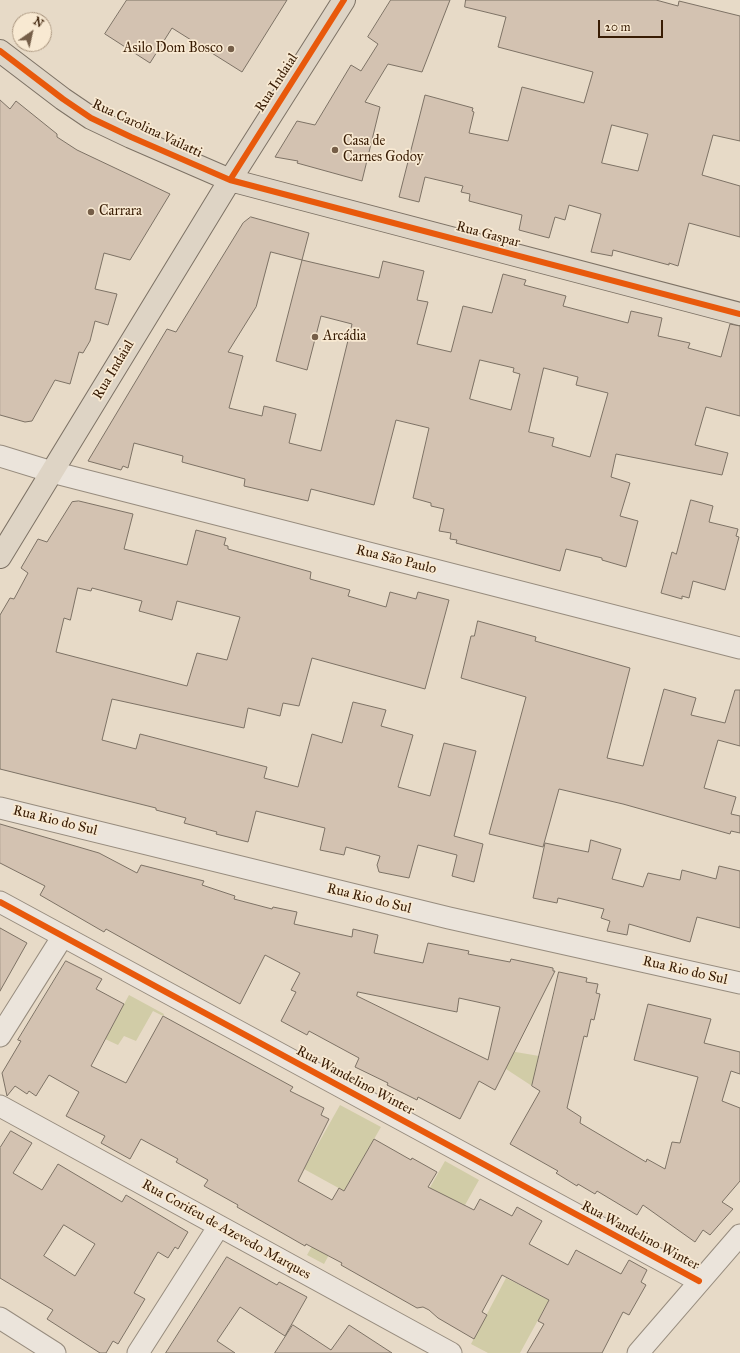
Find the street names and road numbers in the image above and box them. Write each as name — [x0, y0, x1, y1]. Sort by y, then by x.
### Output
street label: Rua Indaial — [252, 51, 302, 115]
street label: Rua Carolina Vailatti — [89, 96, 205, 162]
street label: Rua Gaspar — [454, 218, 522, 252]
street label: Rua Indaial — [90, 337, 138, 403]
street label: Rua São Paulo — [354, 542, 438, 578]
street label: Rua Rio do Sul — [11, 802, 99, 840]
street label: Rua Rio do Sul — [325, 880, 413, 918]
street label: Rua Rio do Sul — [641, 953, 729, 989]
street label: Rua Wandelino Winter — [293, 1043, 417, 1119]
street label: Rua Corifeu de Azevedo Marques — [139, 1176, 313, 1284]
street label: Rua Wandelino Winter — [578, 1198, 702, 1274]

